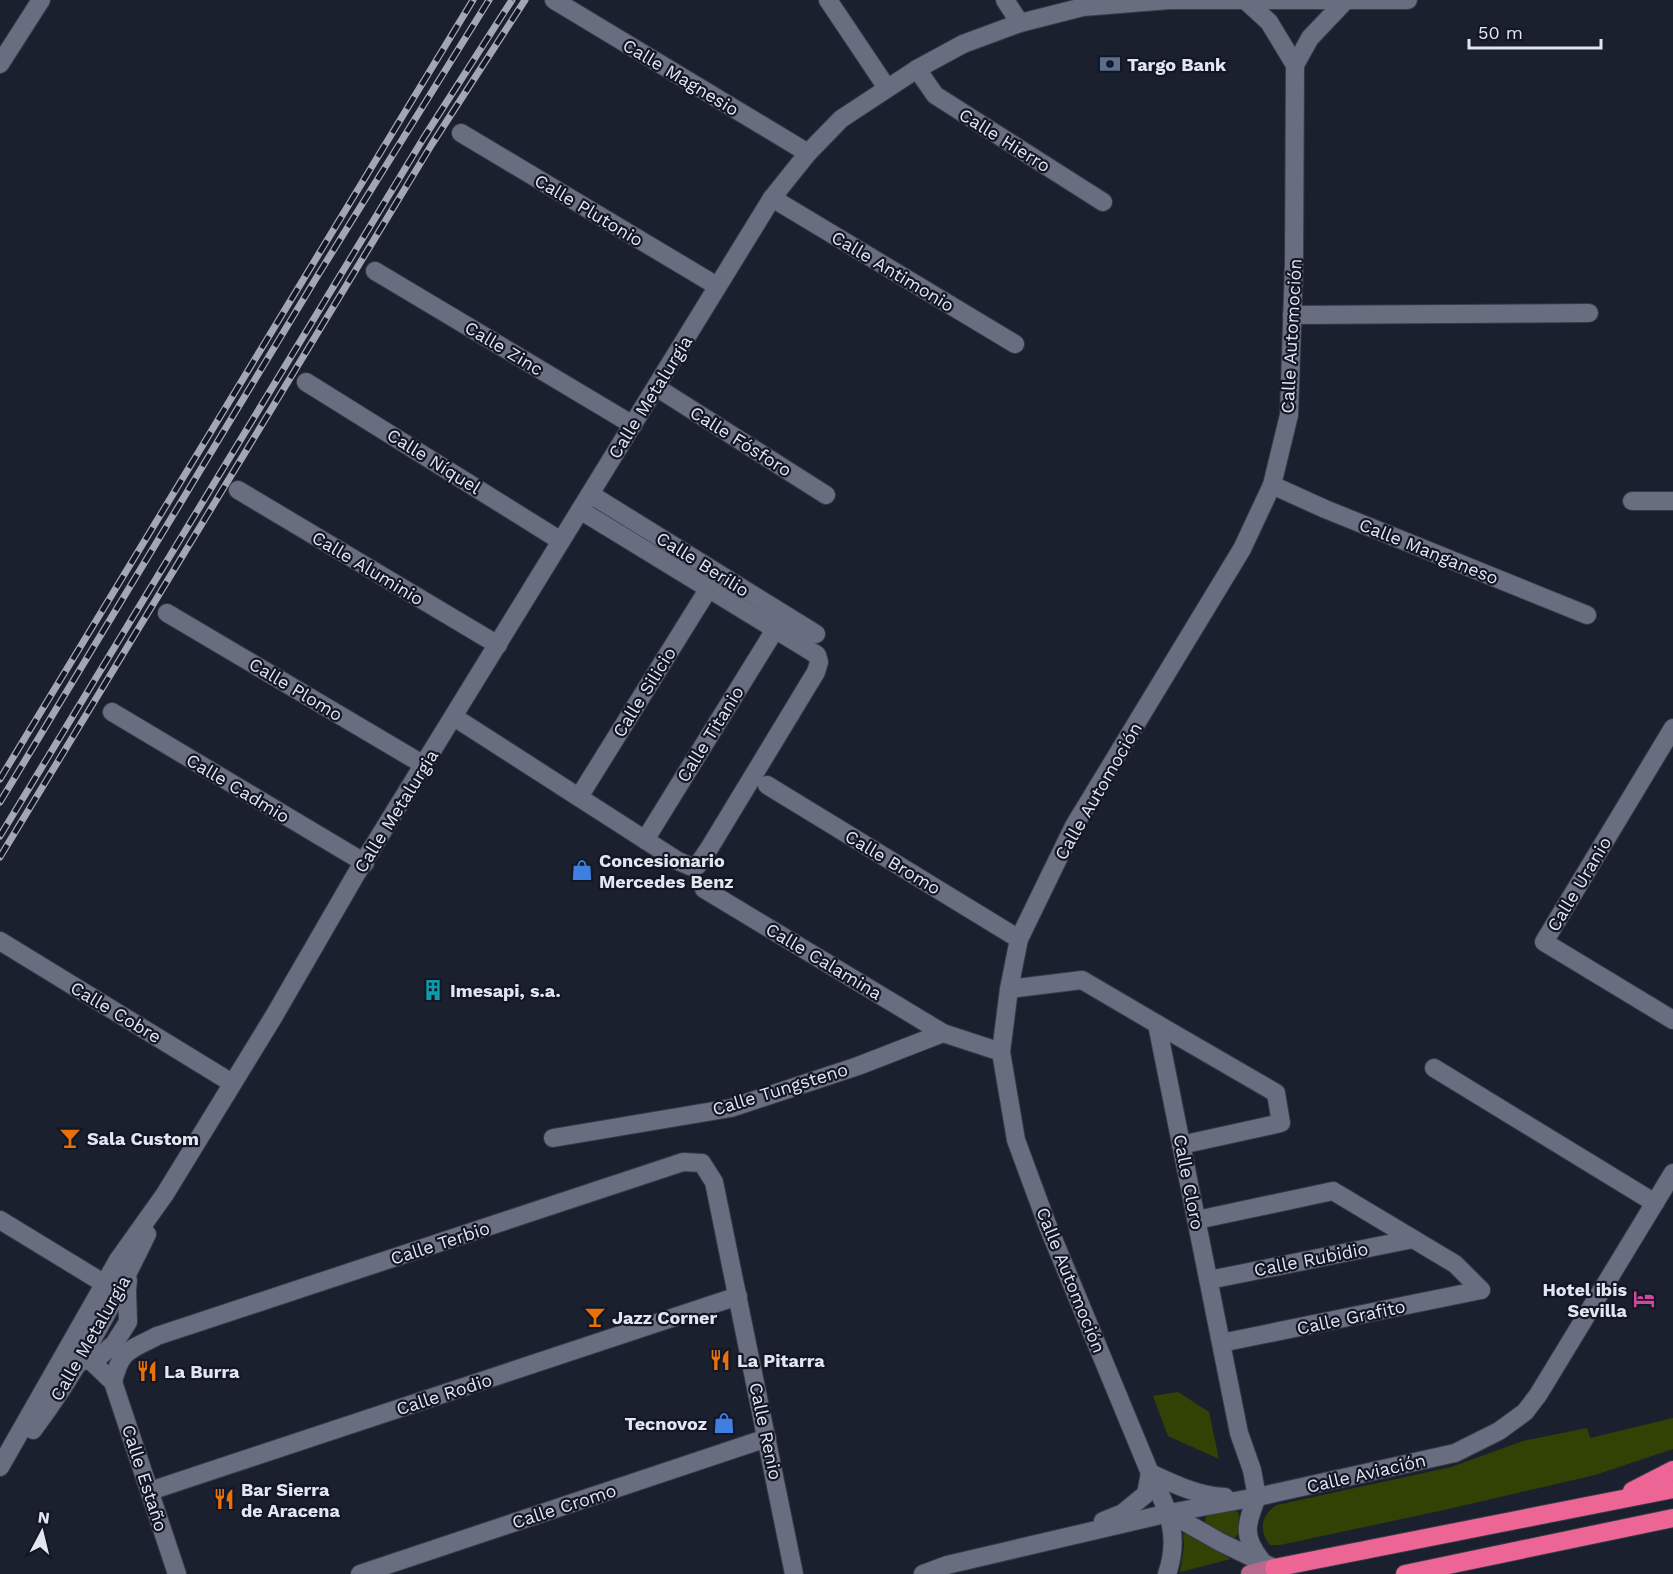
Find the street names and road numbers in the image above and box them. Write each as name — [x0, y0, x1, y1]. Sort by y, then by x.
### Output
street label: Calle Magnesio — [619, 34, 743, 120]
street label: Calle Hierro — [955, 104, 1055, 176]
street label: Calle Plutonio — [531, 169, 647, 251]
street label: Calle Antimonio — [828, 226, 958, 316]
street label: Calle Automoción — [1276, 258, 1306, 414]
street label: Calle Zinc — [461, 316, 547, 380]
street label: Calle Metalurgia — [604, 332, 696, 462]
street label: Calle Fósforo — [686, 401, 796, 481]
street label: Calle Níquel — [383, 424, 485, 498]
street label: Calle Manganeso — [1356, 513, 1502, 589]
street label: Calle Aluminio — [308, 526, 428, 610]
street label: Calle Berilio — [653, 527, 753, 601]
street label: Calle Silicio — [608, 643, 680, 741]
street label: Calle Plomo — [245, 653, 347, 725]
street label: Calle Titanio — [672, 682, 748, 786]
street label: Calle Automoción — [1050, 719, 1146, 863]
street label: Calle Metalurgia — [350, 746, 442, 876]
street label: Calle Cadmio — [183, 749, 293, 827]
street label: Calle Bromo — [841, 825, 945, 899]
street label: Calle Uranio — [1543, 833, 1615, 935]
street label: Calle Calamina — [762, 918, 886, 1004]
street label: Calle Cobre — [67, 977, 165, 1047]
street label: Calle Tungsteno — [710, 1058, 850, 1120]
street label: Calle Cloro — [1169, 1133, 1209, 1231]
street label: Calle Automoción — [1032, 1204, 1110, 1356]
street label: Calle Terbio — [388, 1217, 492, 1269]
street label: Calle Rubidio — [1252, 1238, 1370, 1280]
street label: Calle Metalurgia — [46, 1272, 134, 1404]
street label: Calle Grafito — [1295, 1295, 1407, 1339]
street label: Calle Rodio — [393, 1369, 495, 1419]
street label: Calle Renio — [745, 1380, 787, 1482]
street label: Calle Estaño — [118, 1422, 172, 1534]
street label: Calle Aviación — [1304, 1449, 1428, 1497]
street label: Calle Cromo — [509, 1479, 619, 1533]

